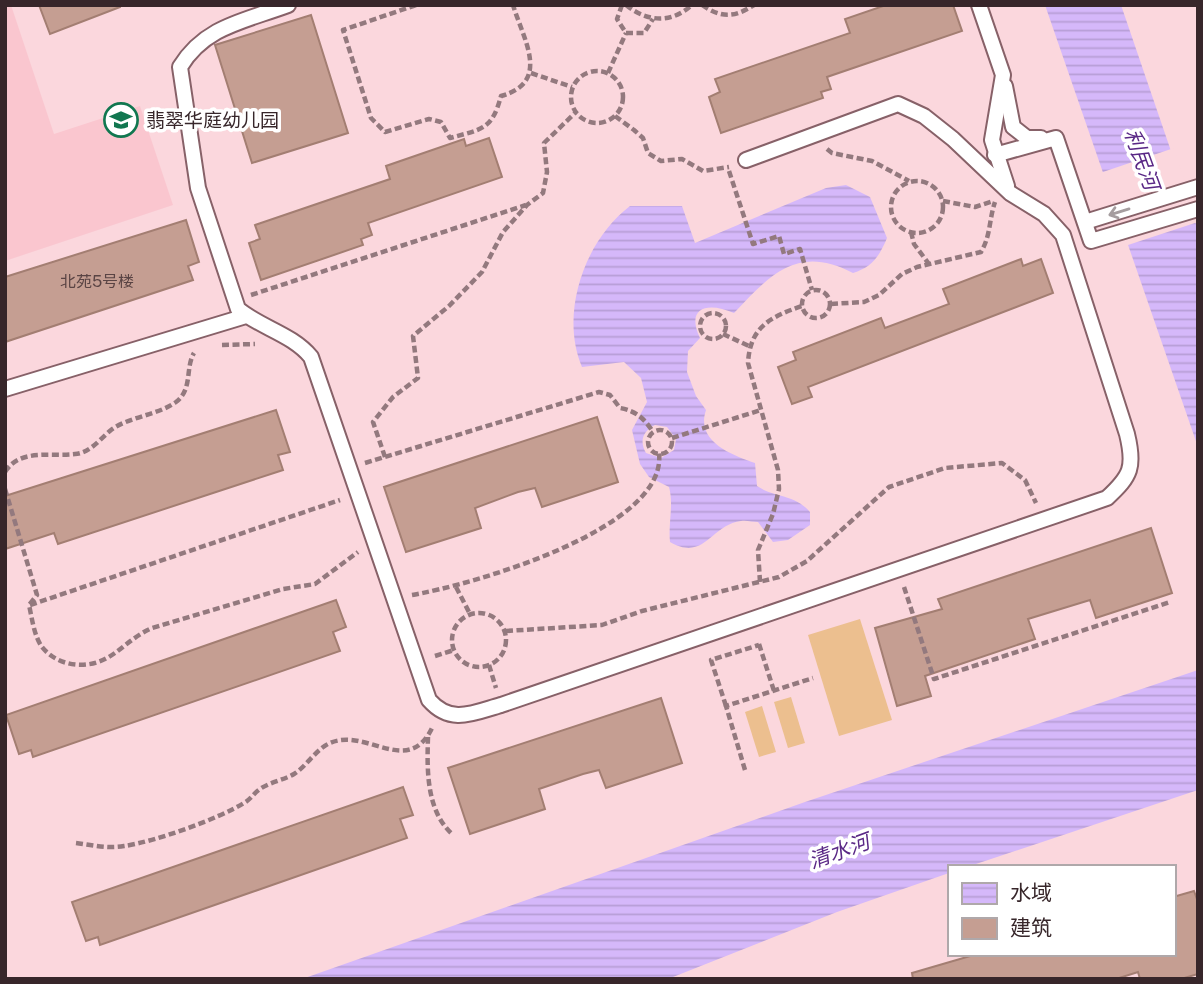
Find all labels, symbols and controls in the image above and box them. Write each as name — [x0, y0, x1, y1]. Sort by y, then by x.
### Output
school or university icon: 翡翠华庭幼儿园 — [102, 101, 140, 139]
place label: 翡翠华庭幼儿园 — [146, 109, 279, 131]
water label: 利民河 — [1119, 125, 1166, 197]
one-way arrow — [1108, 206, 1130, 219]
house number: 北苑5号楼 — [60, 272, 134, 291]
water label: 清水河 — [805, 827, 877, 874]
legend — [948, 865, 1175, 956]
text: 水域 — [1010, 880, 1052, 905]
text: 建筑 — [1010, 915, 1052, 940]

